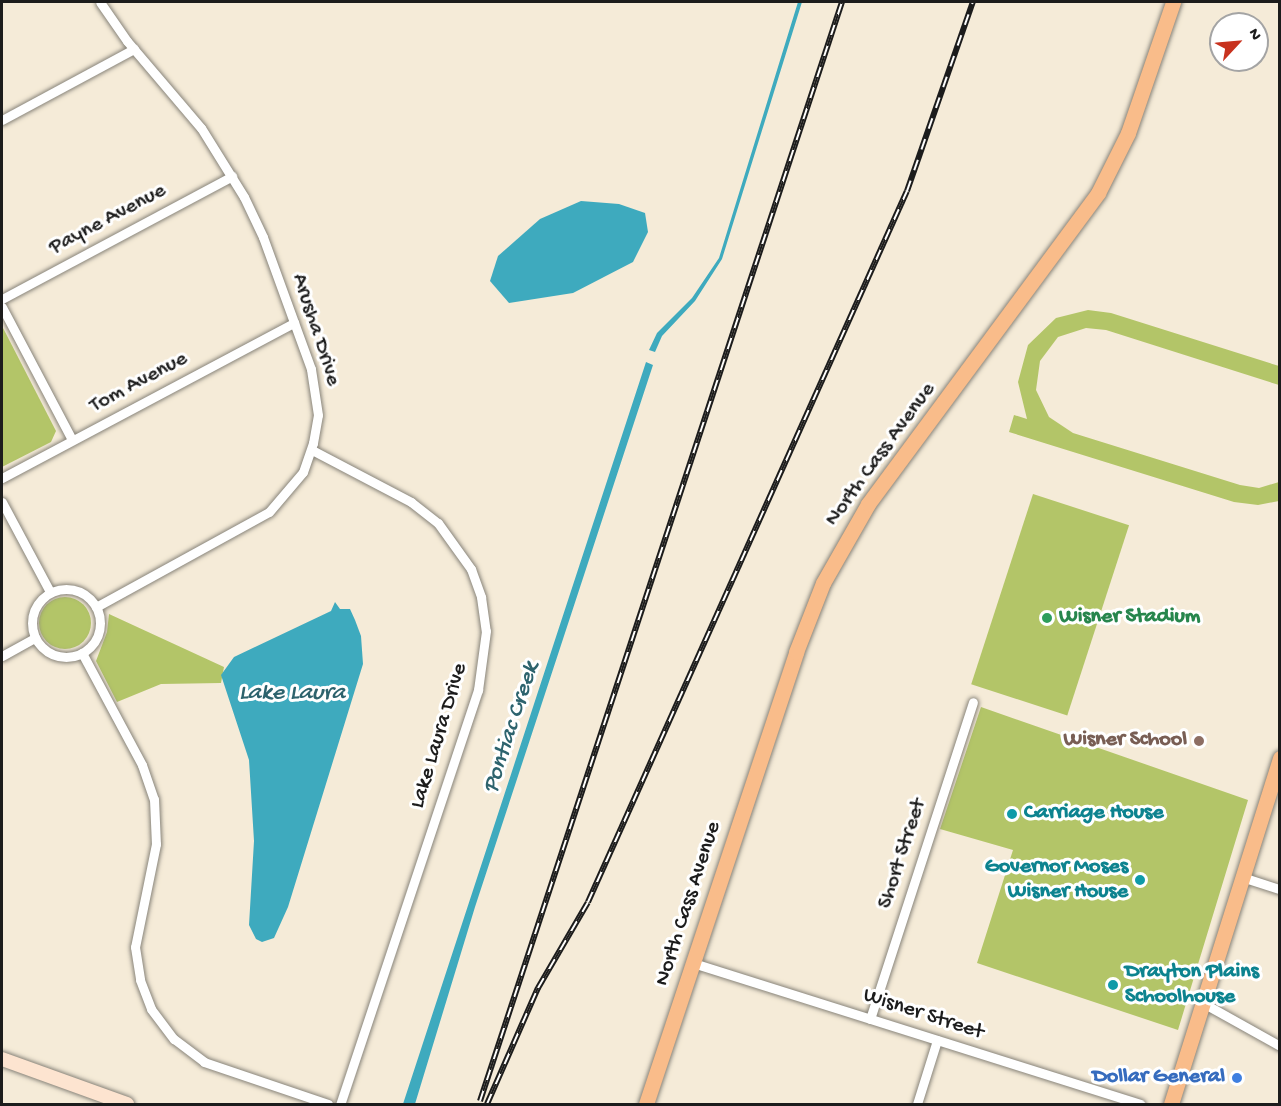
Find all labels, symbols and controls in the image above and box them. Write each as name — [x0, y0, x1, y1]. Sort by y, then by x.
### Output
north arrow — [1209, 12, 1269, 72]
text: N — [1243, 26, 1265, 44]
street label: Payne Avenue — [45, 178, 171, 262]
street label: Arusha Drive — [284, 271, 346, 389]
street label: Tom Avenue — [86, 346, 192, 420]
street label: North Cass Avenue — [820, 378, 942, 532]
place label: Wisner Stadium — [1059, 605, 1200, 631]
marker: Wisner Stadium — [1040, 611, 1054, 625]
water label: Pontiac Creek — [477, 659, 547, 797]
street label: Lake Laura Drive — [405, 660, 475, 812]
water label: Lake Laura — [239, 680, 345, 708]
place label: Wisner School — [1063, 728, 1187, 754]
marker: Wisner School — [1192, 734, 1206, 748]
street label: Short Street — [873, 796, 933, 912]
place label: Carriage House — [1024, 801, 1164, 827]
marker: Carriage House — [1005, 807, 1019, 821]
street label: North Cass Avenue — [650, 818, 728, 990]
place label: Governor Moses Wisner House — [985, 854, 1128, 906]
marker: Governor Moses Wisner House — [1133, 873, 1147, 887]
place label: Drayton Plains Schoolhouse — [1125, 959, 1259, 1010]
marker: Drayton Plains Schoolhouse — [1106, 978, 1120, 992]
street label: Wisner Street — [859, 983, 987, 1047]
place label: Dollar General — [1092, 1065, 1225, 1091]
marker: Dollar General — [1230, 1071, 1244, 1085]

